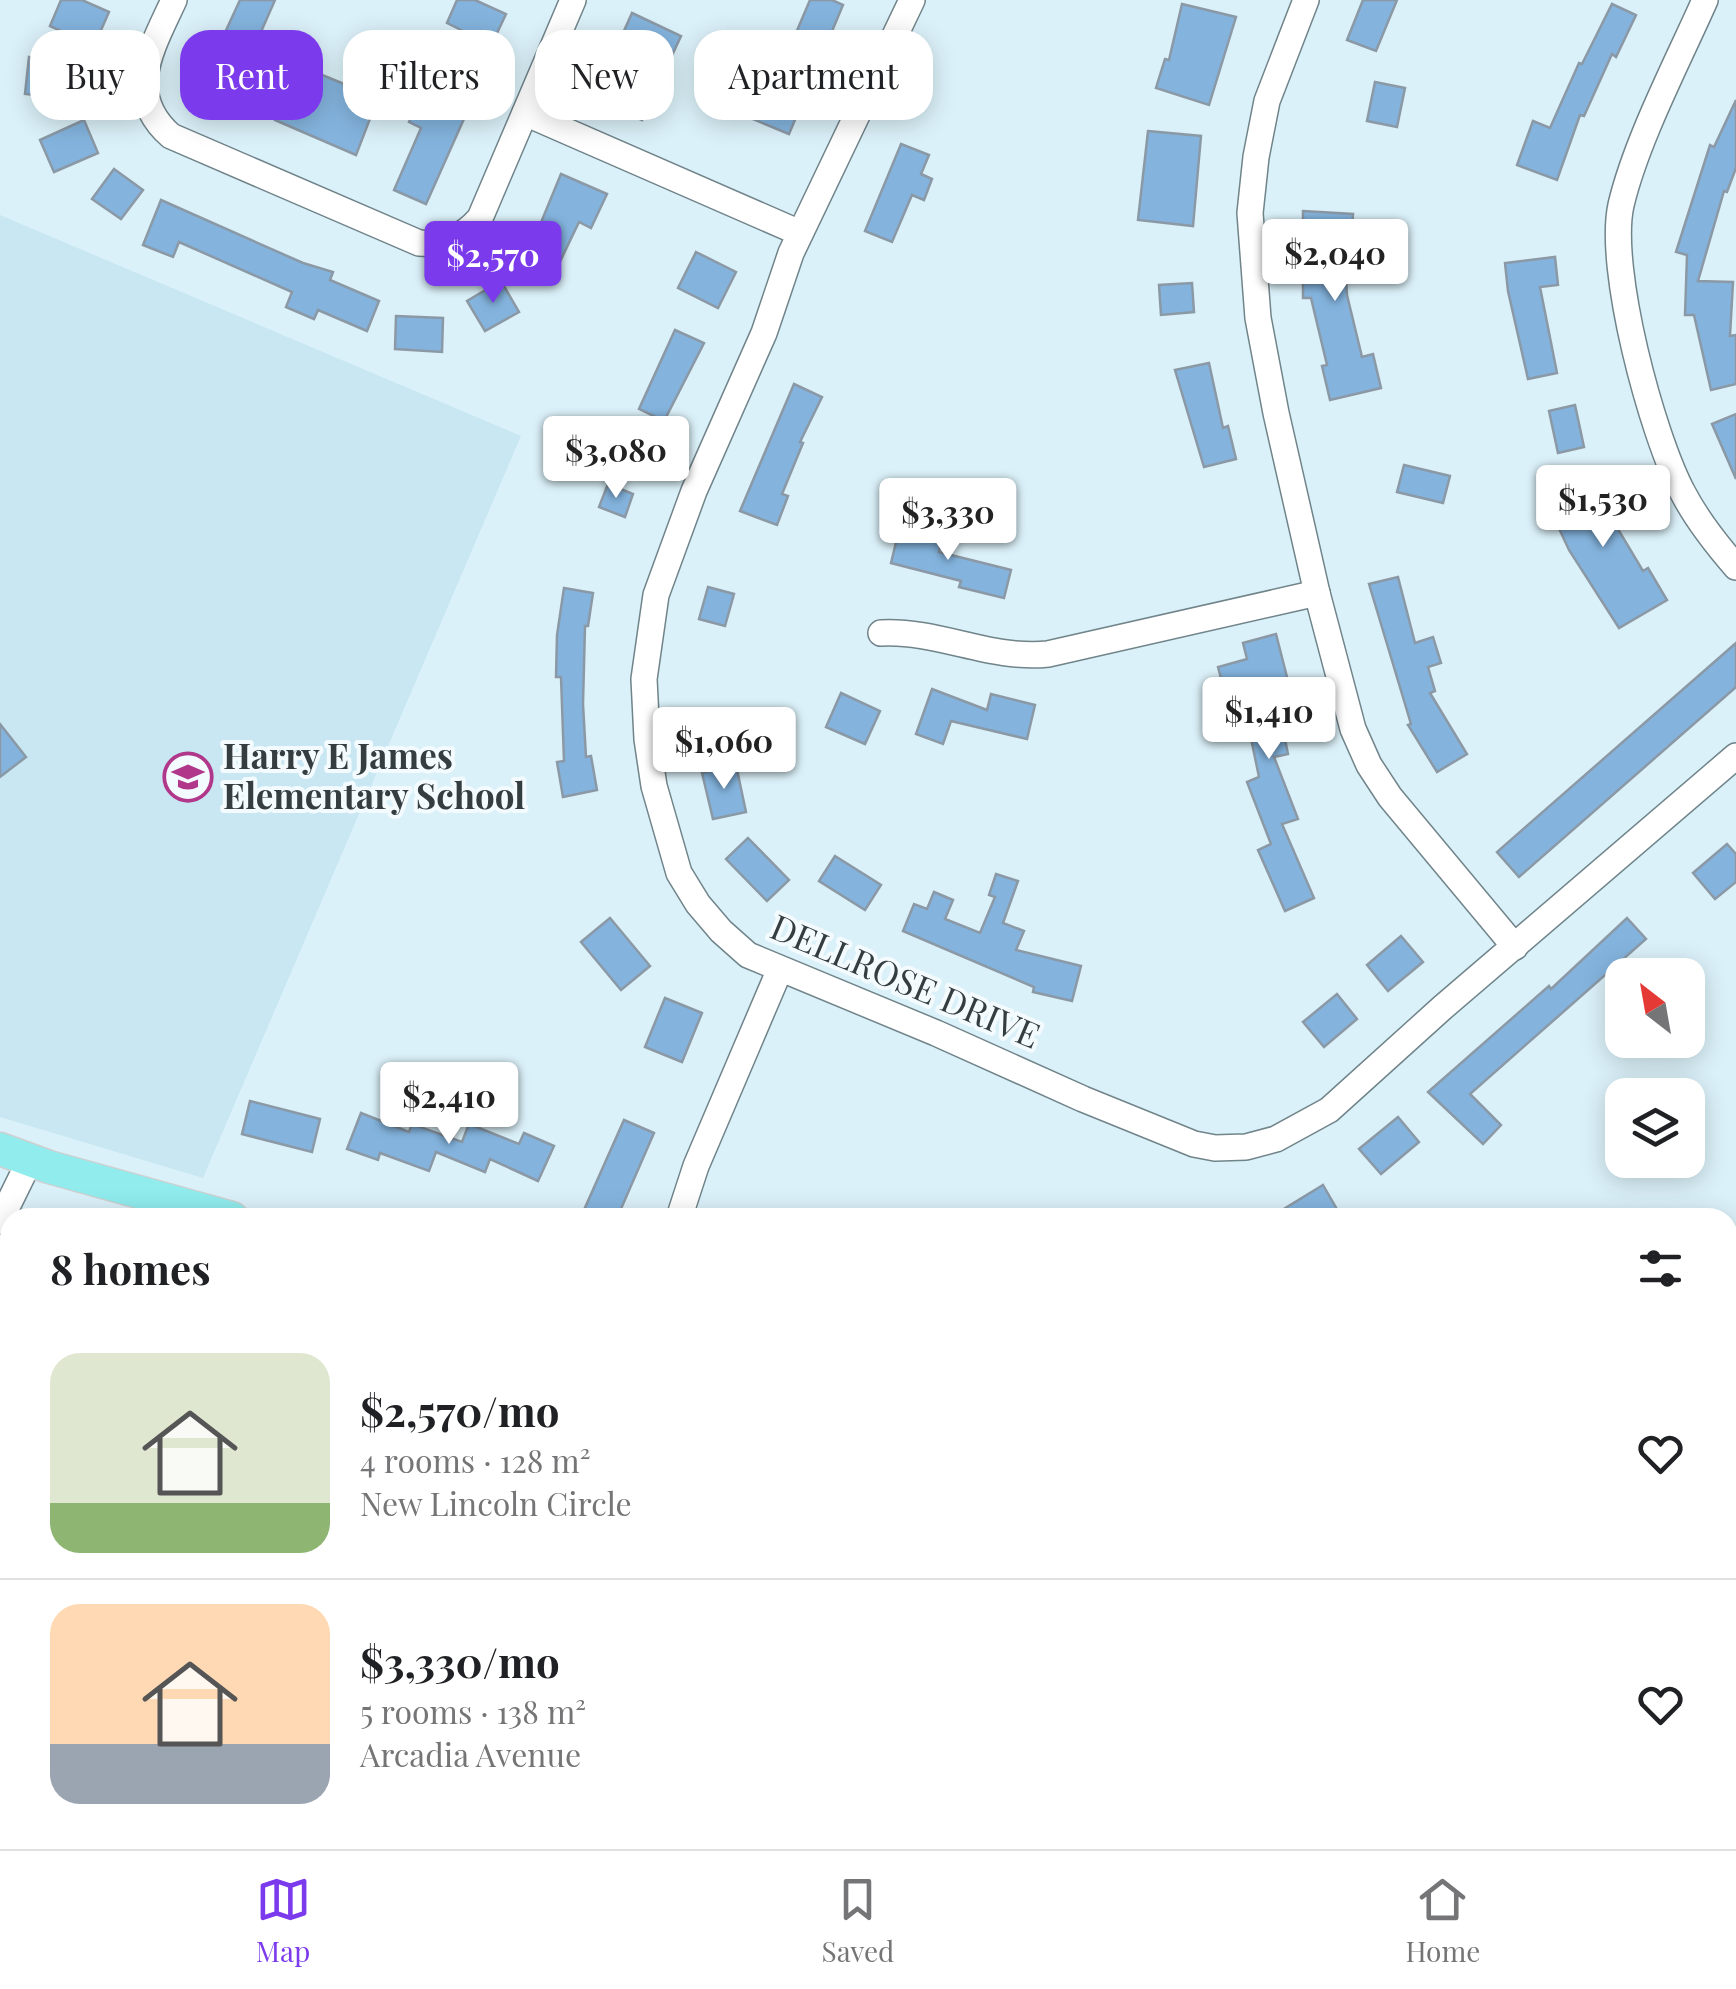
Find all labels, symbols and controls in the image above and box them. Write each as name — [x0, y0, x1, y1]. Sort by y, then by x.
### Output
chip: Buy — [30, 30, 160, 120]
chip: Rent — [180, 30, 323, 120]
chip: Filters — [343, 30, 515, 120]
chip: New — [535, 30, 674, 120]
chip: Apartment — [694, 30, 933, 120]
pin: $2,040 — [1254, 219, 1416, 304]
pin: $2,570 — [412, 221, 574, 306]
text: $2,040 — [1284, 230, 1386, 273]
text: $2,570 — [446, 232, 540, 275]
pin: $3,080 — [535, 416, 697, 501]
text: $3,080 — [565, 427, 667, 470]
pin: $1,530 — [1522, 465, 1684, 550]
text: $1,530 — [1558, 476, 1648, 519]
pin: $3,330 — [867, 478, 1029, 563]
text: $3,330 — [901, 489, 995, 532]
pin: $1,410 — [1188, 677, 1350, 762]
text: $1,410 — [1224, 688, 1314, 731]
pin: $1,060 — [643, 707, 805, 792]
text: $1,060 — [675, 718, 773, 761]
place label: Harry E James Elementary School — [223, 731, 525, 818]
school or university icon: Harry E James Elementary School — [162, 751, 214, 803]
street label: DELLROSE DRIVE — [764, 902, 1048, 1058]
north arrow — [1605, 958, 1705, 1058]
map controls — [1605, 958, 1705, 1178]
pin: $2,410 — [368, 1062, 530, 1147]
text: $2,410 — [402, 1073, 496, 1116]
button: layers — [1605, 1078, 1705, 1178]
text: 8 homes — [50, 1240, 211, 1296]
icon: filters — [1633, 1241, 1688, 1296]
text: $2,570/mo — [360, 1382, 560, 1438]
icon: home — [130, 1393, 250, 1513]
icon: heart — [1633, 1426, 1688, 1481]
text: 4 rooms · 128 m² — [360, 1438, 591, 1481]
text: New Lincoln Circle — [360, 1481, 632, 1524]
text: $3,330/mo — [360, 1633, 560, 1689]
icon: home — [130, 1644, 250, 1764]
icon: heart — [1633, 1677, 1688, 1732]
text: 5 rooms · 138 m² — [360, 1689, 586, 1732]
text: Arcadia Avenue — [360, 1732, 581, 1775]
tab: Map — [256, 1872, 311, 1969]
tab: Saved — [822, 1872, 894, 1969]
tab: Home — [1405, 1872, 1480, 1969]

